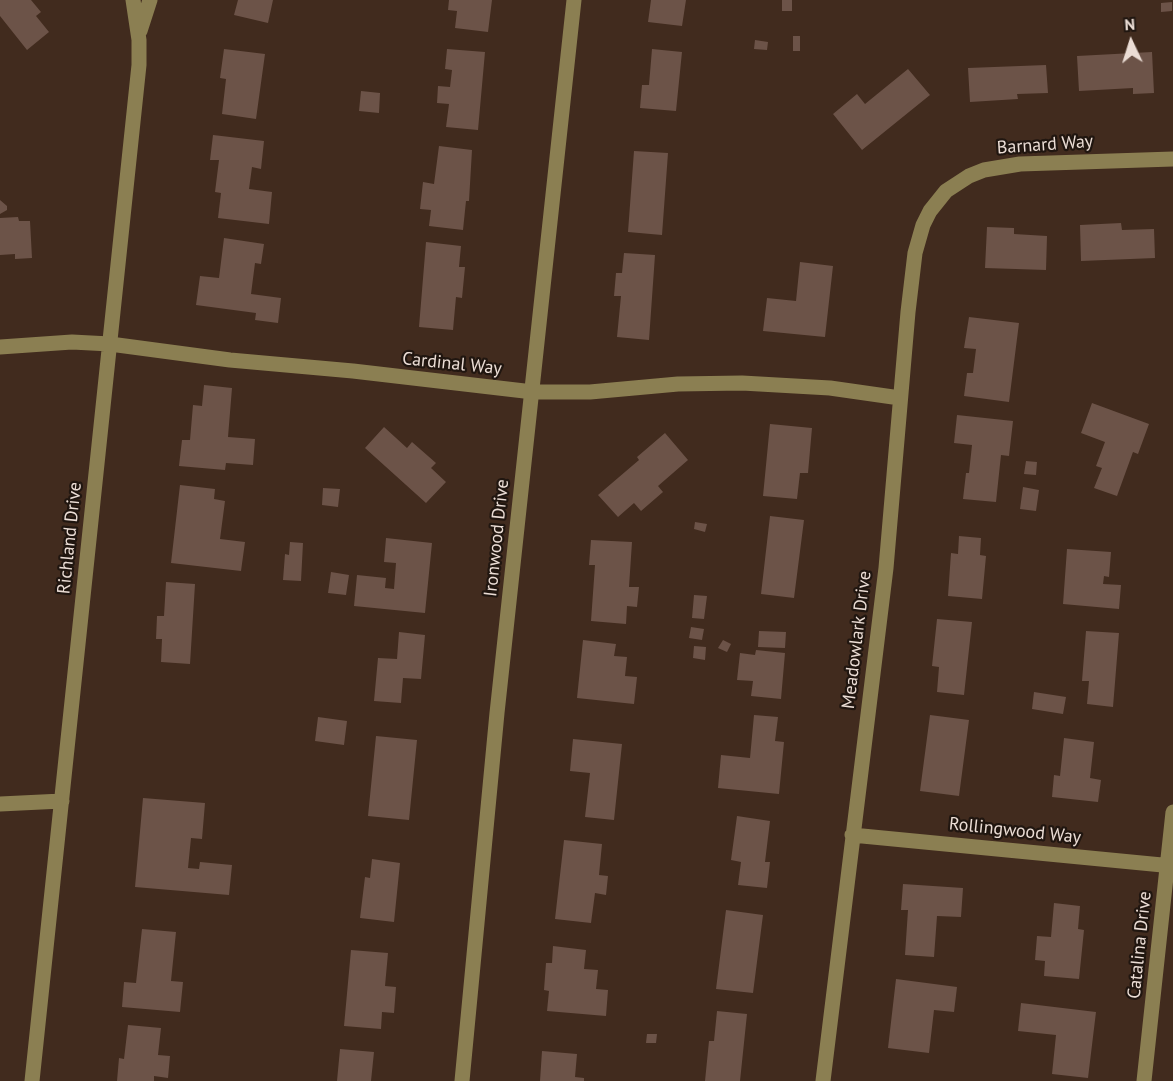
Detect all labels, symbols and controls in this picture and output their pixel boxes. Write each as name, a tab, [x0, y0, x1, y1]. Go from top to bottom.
north arrow	[1101, 12, 1161, 72]
text: N	[1124, 14, 1136, 34]
street label: Barnard Way	[996, 131, 1094, 159]
street label: Cardinal Way	[401, 348, 503, 380]
street label: Ironwood Drive	[480, 478, 514, 598]
street label: Richland Drive	[53, 481, 87, 595]
street label: Meadowlark Drive	[838, 570, 876, 710]
street label: Rollingwood Way	[948, 813, 1082, 849]
street label: Catalina Drive	[1124, 890, 1156, 1000]

